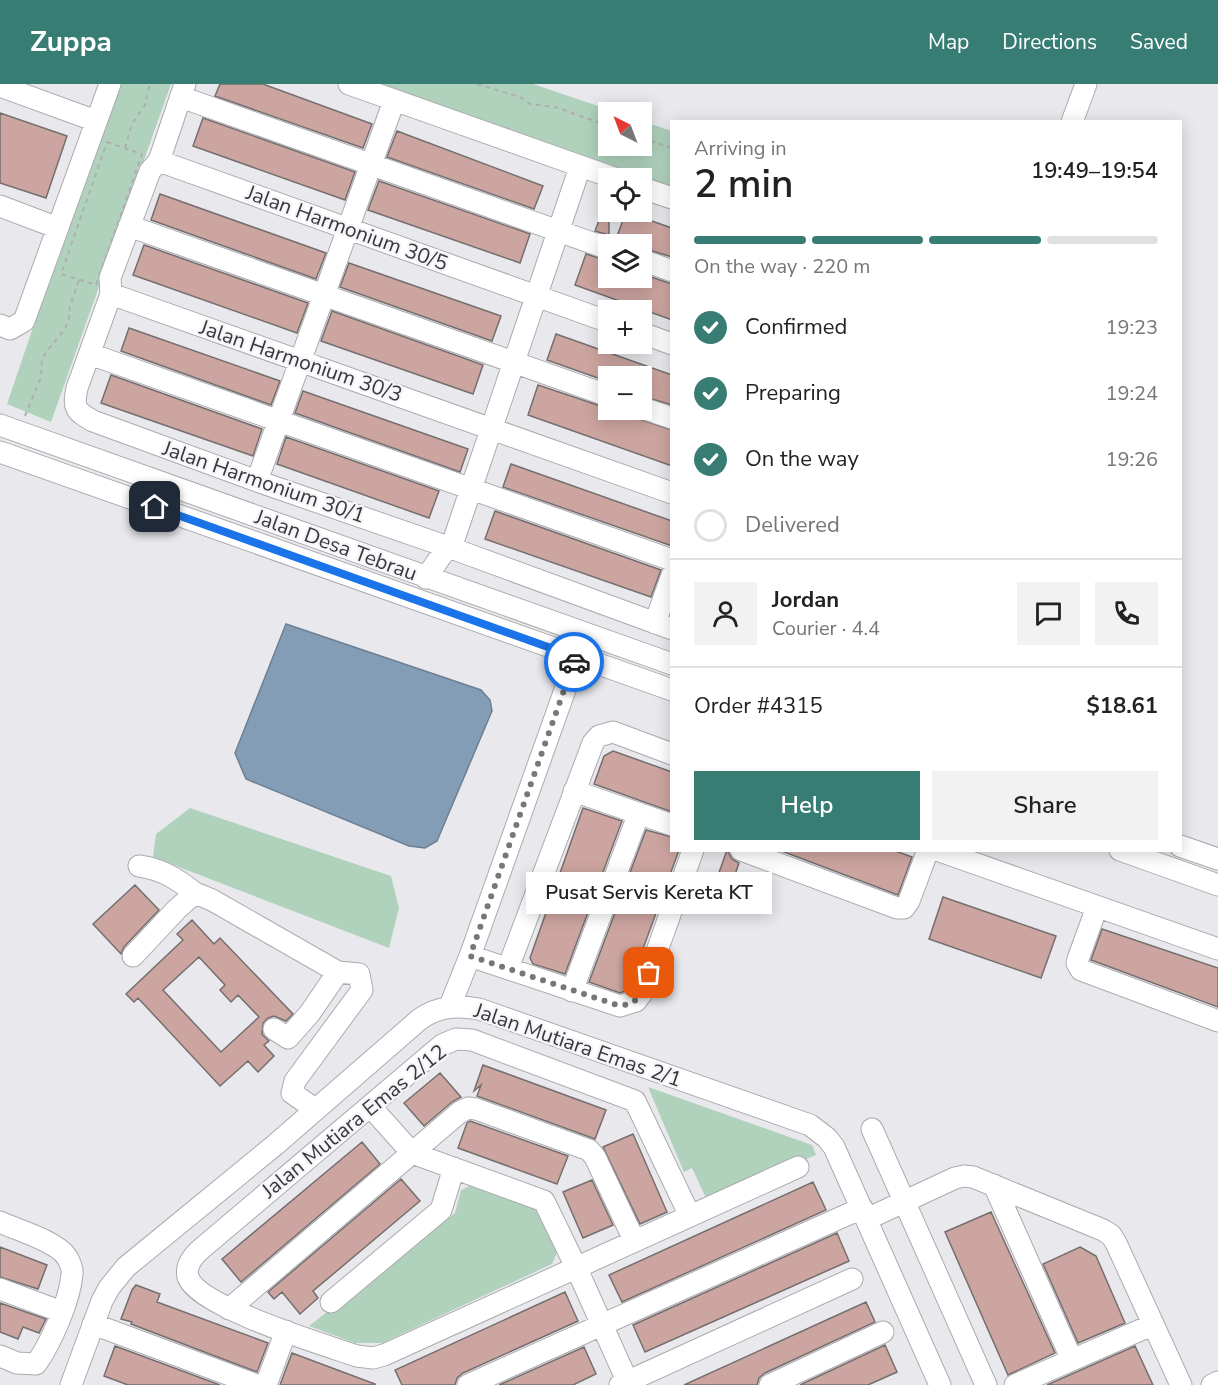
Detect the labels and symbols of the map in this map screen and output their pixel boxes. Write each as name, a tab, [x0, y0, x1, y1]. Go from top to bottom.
north arrow	[598, 102, 652, 156]
street label: Jalan Harmonium 30/5	[241, 178, 452, 278]
street label: Jalan Harmonium 30/3	[195, 313, 406, 409]
street label: Jalan Harmonium 30/1	[158, 434, 369, 530]
pin	[129, 481, 180, 532]
street label: Jalan Desa Tebrau	[250, 502, 421, 587]
courier	[544, 632, 604, 692]
callout: Pusat Servis Kereta KT	[526, 871, 772, 913]
pin	[623, 947, 674, 998]
street label: Jalan Mutiara Emas 2/1	[470, 996, 685, 1094]
street label: Jalan Mutiara Emas 2/12	[255, 1038, 452, 1205]

